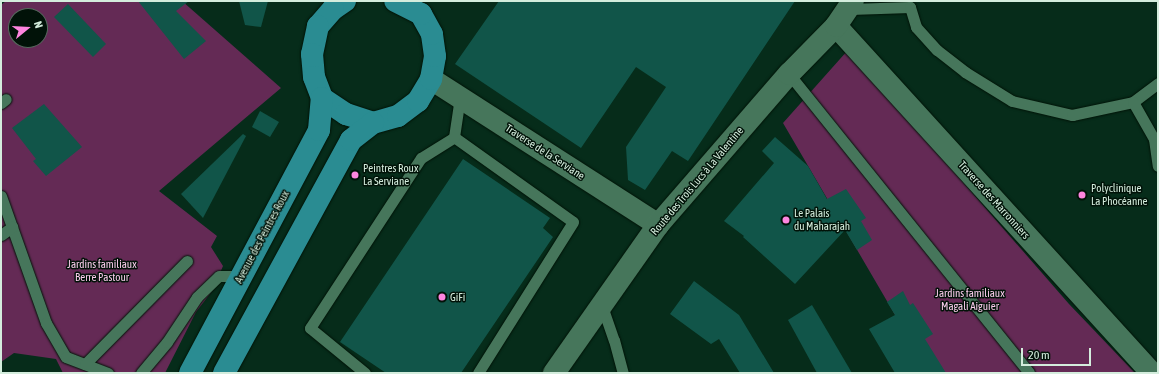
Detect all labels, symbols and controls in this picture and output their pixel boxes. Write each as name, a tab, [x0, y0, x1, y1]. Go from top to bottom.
north arrow	[8, 8, 48, 48]
text: N	[32, 20, 45, 30]
street label: Traverse de la Serviane	[503, 121, 587, 183]
street label: Route des Trois Lucs à La Valentine	[648, 124, 746, 238]
street label: Traverse des Marronniers	[955, 158, 1033, 242]
place label: Peintres Roux La Serviane	[363, 162, 418, 188]
marker: Peintres Roux La Serviane	[350, 170, 360, 180]
place label: Polyclinique La Phocéanne	[1091, 182, 1148, 208]
street label: Avenue des Peintres Roux	[232, 188, 292, 286]
marker: Polyclinique La Phocéanne	[1076, 189, 1088, 201]
place label: Le Palais du Maharajah	[794, 207, 850, 233]
marker: Le Palais du Maharajah	[781, 215, 791, 225]
park label: Jardins familiaux Berre Pastour	[67, 258, 137, 284]
park label: Jardins familiaux Magali Aiguier	[935, 287, 1005, 313]
place label: GiFi	[450, 290, 465, 304]
marker: GiFi	[437, 292, 447, 302]
scale bar	[1023, 340, 1093, 366]
text: 20 m	[1028, 348, 1050, 362]

